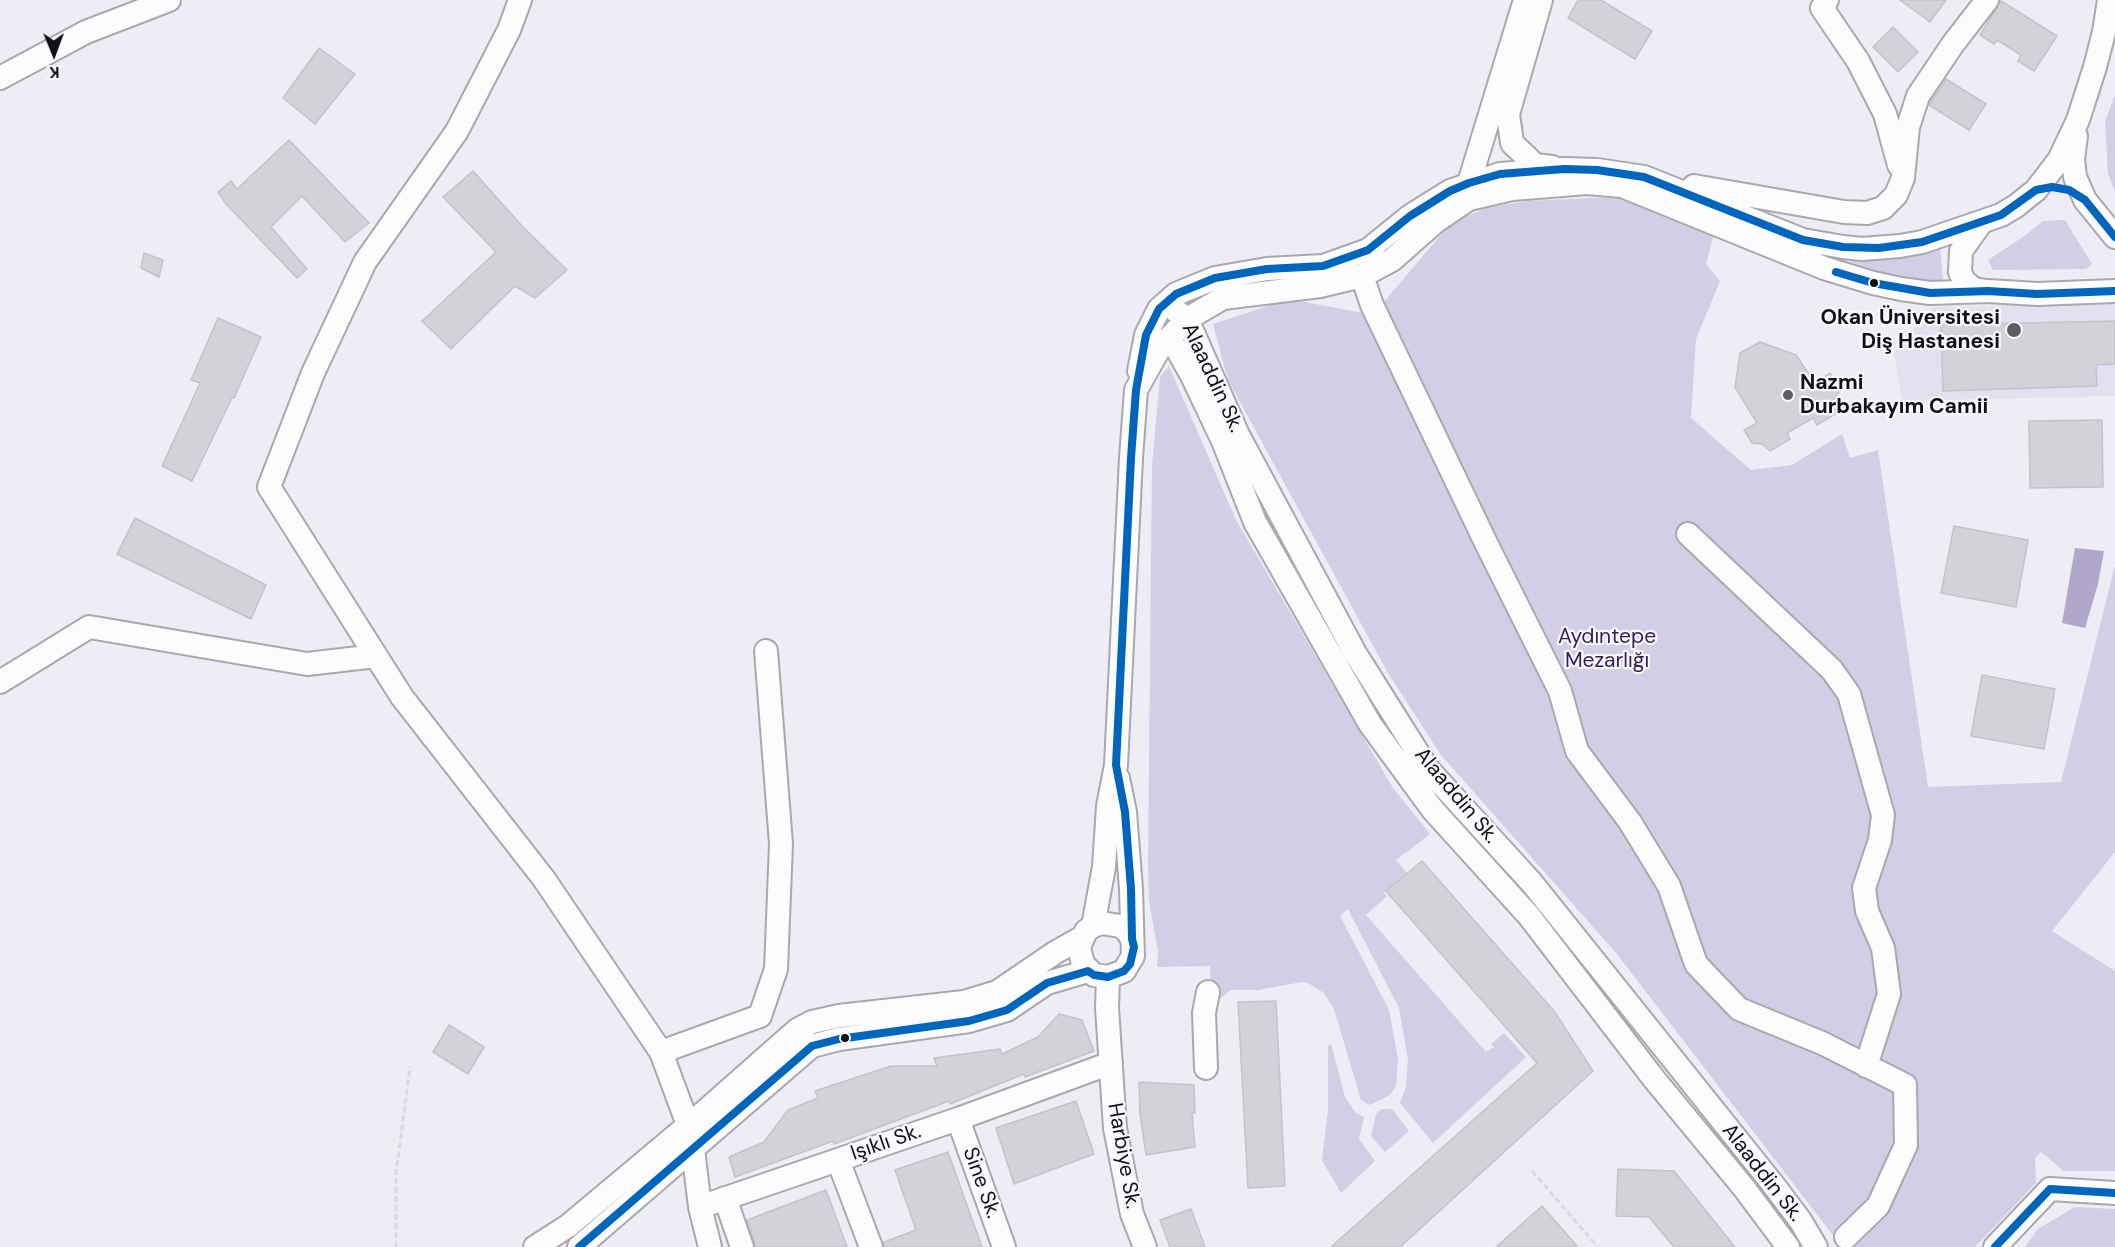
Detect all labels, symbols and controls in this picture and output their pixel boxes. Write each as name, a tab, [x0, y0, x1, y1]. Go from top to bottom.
north arrow	[24, 24, 84, 84]
text: K	[49, 62, 60, 83]
unlabelled marker	[1868, 277, 1880, 289]
place label: Okan Üniversitesi Diş Hastanesi	[1821, 305, 2000, 355]
street label: Alaaddin Sk.	[1176, 319, 1248, 437]
marker: Okan Üniversitesi Diş Hastanesi	[2005, 321, 2023, 339]
place label: Nazmi Durbakayım Camii	[1800, 370, 1988, 420]
marker: Nazmi Durbakayım Camii	[1781, 388, 1795, 402]
park label: Aydıntepe Mezarlığı	[1558, 624, 1656, 674]
street label: Alaaddin Sk.	[1409, 743, 1503, 849]
unlabelled marker	[839, 1032, 851, 1044]
street label: Harbiye Sk.	[1101, 1101, 1145, 1211]
street label: Işıklı Sk.	[848, 1119, 924, 1167]
street label: Alaaddin Sk.	[1716, 1119, 1808, 1227]
street label: Sine Sk.	[957, 1144, 1005, 1222]

